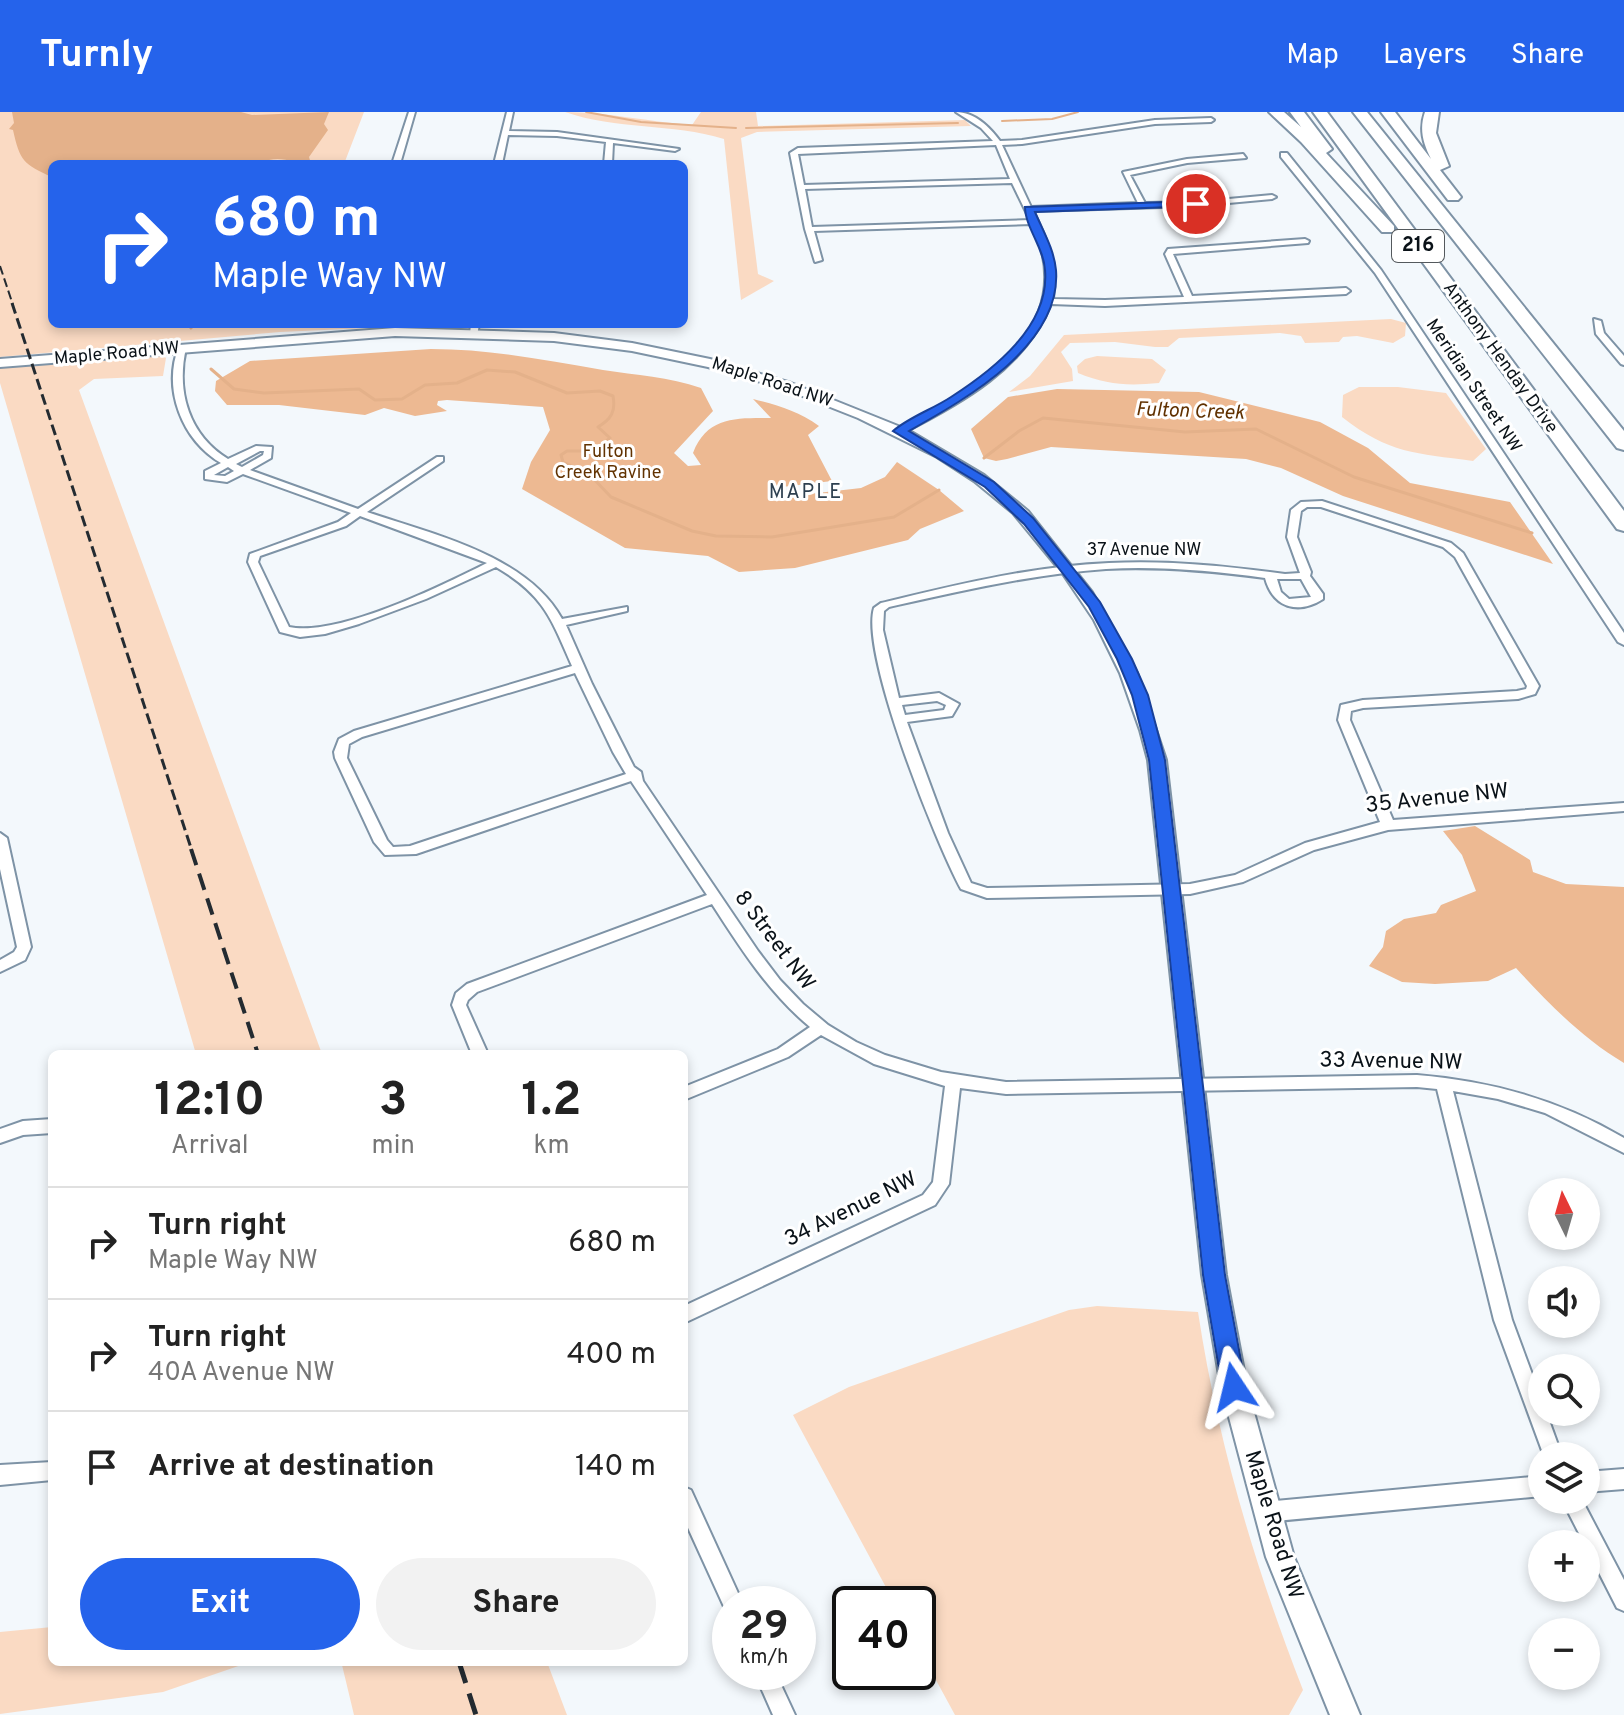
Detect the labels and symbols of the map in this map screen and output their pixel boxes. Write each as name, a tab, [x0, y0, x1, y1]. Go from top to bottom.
pin	[1162, 170, 1230, 238]
road number: 216	[1392, 230, 1444, 262]
street label: Anthony Henday Drive	[1437, 278, 1563, 438]
street label: Meridian Street NW	[1420, 315, 1526, 457]
street label: Maple Road NW	[53, 337, 181, 371]
street label: Maple Road NW	[709, 353, 835, 413]
water label: Fulton Creek	[1135, 397, 1246, 427]
park label: Fulton Creek Ravine	[555, 441, 661, 485]
district label: MAPLE	[769, 480, 843, 506]
street label: 37 Avenue NW	[1087, 539, 1201, 562]
street label: 35 Avenue NW	[1364, 778, 1510, 820]
street label: 8 Street NW	[728, 886, 820, 996]
street label: 33 Avenue NW	[1319, 1047, 1463, 1077]
street label: 34 Avenue NW	[780, 1166, 922, 1254]
north arrow	[1528, 1178, 1600, 1250]
position arrow	[1192, 1345, 1276, 1429]
street label: Maple Road NW	[1238, 1447, 1308, 1603]
speed limit sign: 40	[832, 1586, 936, 1690]

